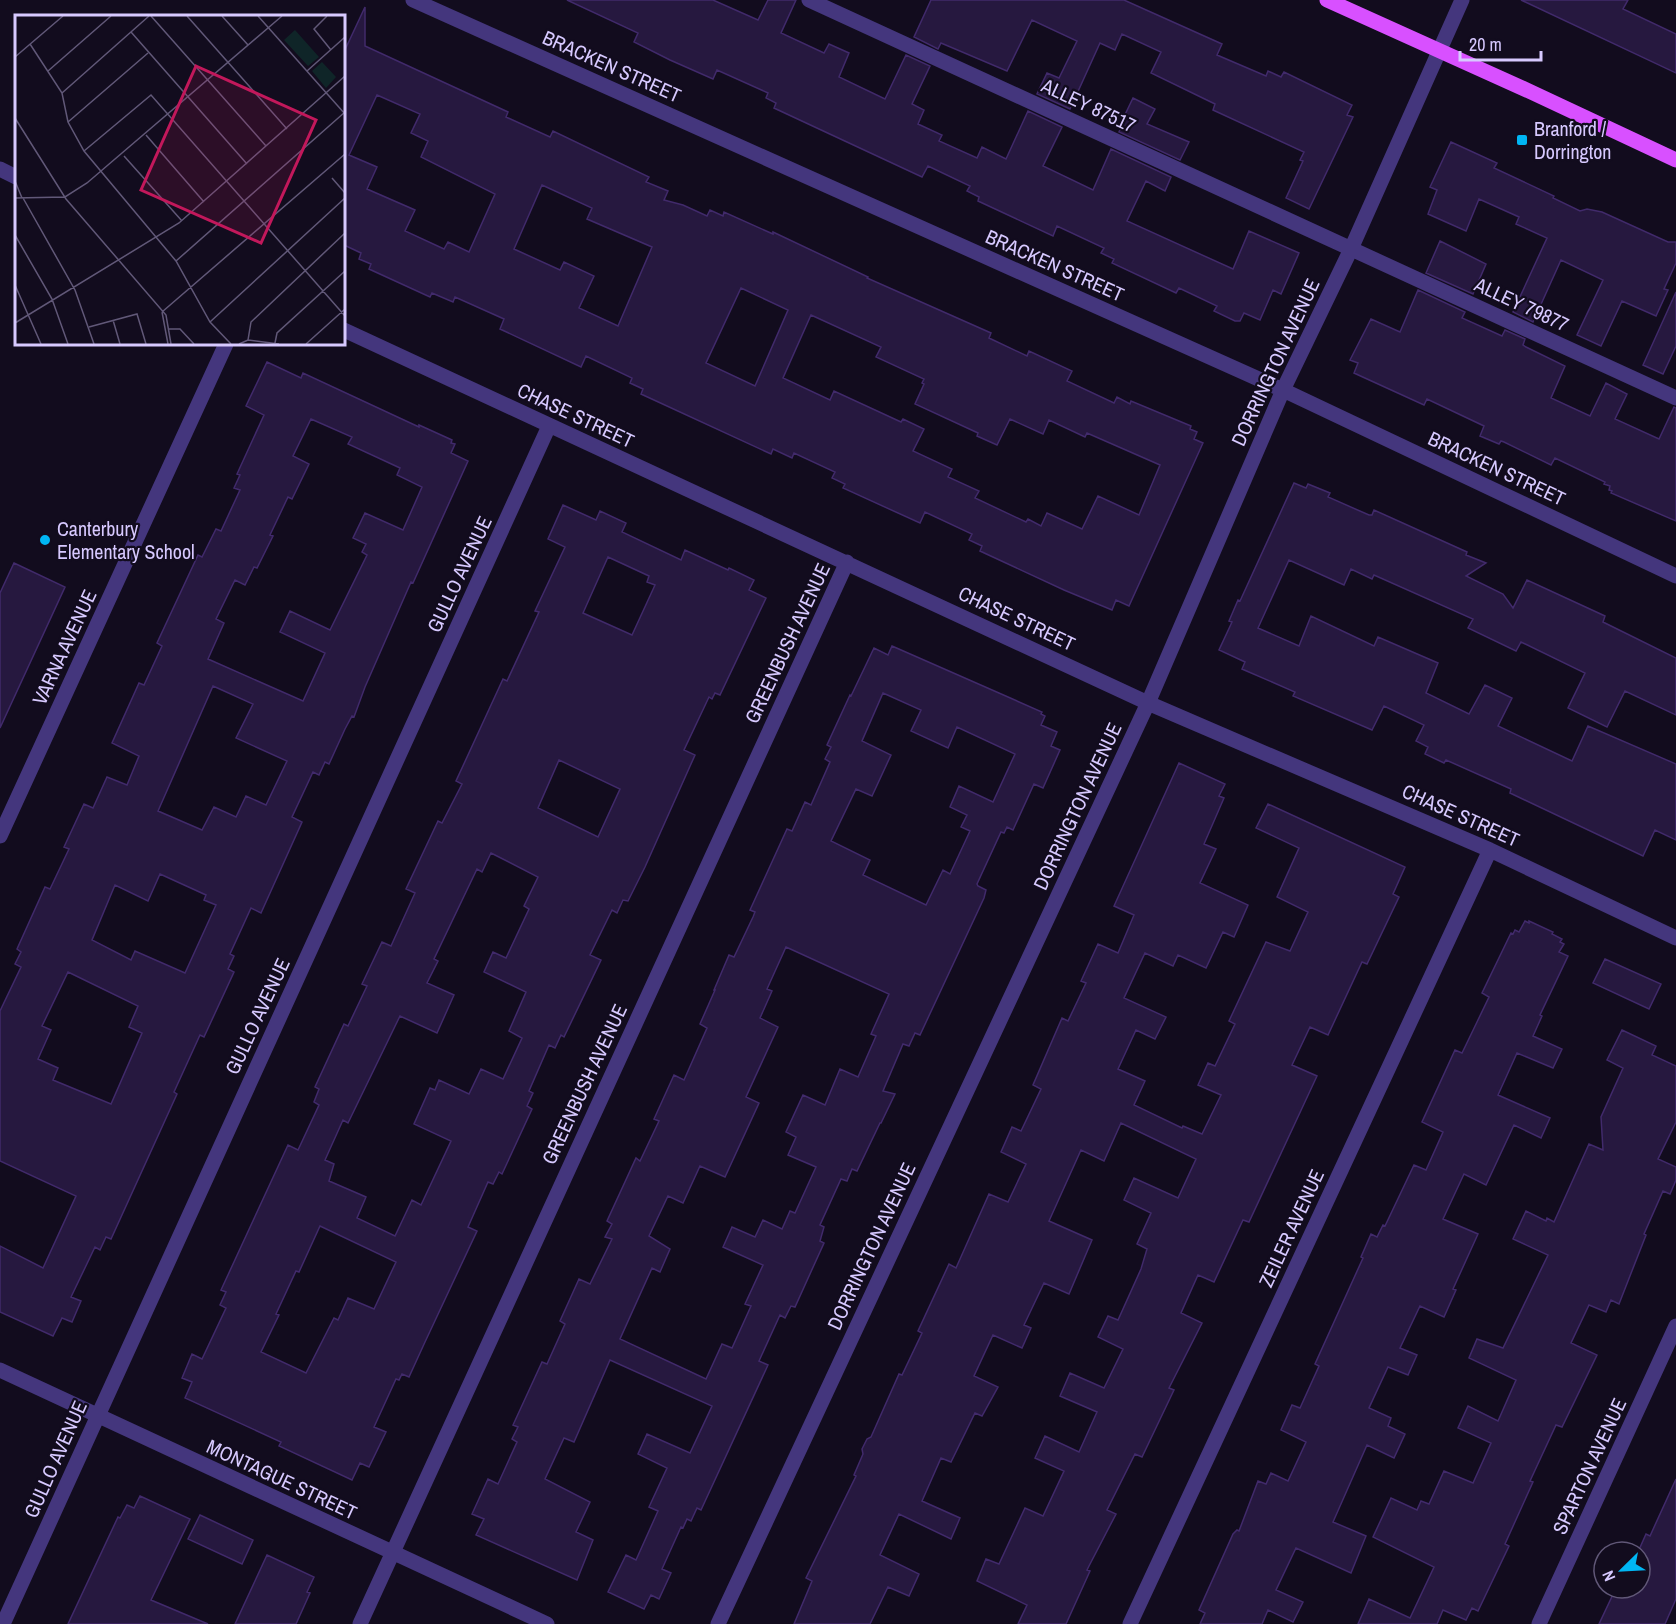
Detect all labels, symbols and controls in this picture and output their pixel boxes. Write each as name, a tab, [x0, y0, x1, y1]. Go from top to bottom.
inset map	[15, 15, 345, 345]
street label: BRACKEN STREET	[539, 23, 685, 109]
scale bar	[1460, 24, 1541, 62]
text: 20 m	[1469, 32, 1502, 57]
street label: ALLEY 87517	[1037, 71, 1140, 139]
place label: Branford / Dorrington	[1534, 115, 1611, 165]
marker: Branford / Dorrington	[1515, 133, 1529, 147]
street label: BRACKEN STREET	[982, 222, 1128, 308]
street label: ALLEY 79877	[1470, 270, 1573, 338]
street label: DORRINGTON AVENUE	[1224, 274, 1326, 450]
street label: CHASE STREET	[513, 376, 639, 454]
street label: BRACKEN STREET	[1424, 424, 1570, 512]
street label: GULLO AVENUE	[420, 511, 498, 637]
place label: Canterbury Elementary School	[57, 515, 195, 565]
marker: Canterbury Elementary School	[38, 533, 52, 547]
street label: GREENBUSH AVENUE	[738, 559, 836, 727]
street label: CHASE STREET	[954, 579, 1080, 657]
street label: VARNA AVENUE	[25, 585, 103, 709]
street label: DORRINGTON AVENUE	[1026, 718, 1128, 894]
street label: CHASE STREET	[1398, 777, 1524, 853]
street label: GULLO AVENUE	[218, 953, 296, 1079]
street label: GREENBUSH AVENUE	[535, 1000, 633, 1168]
street label: DORRINGTON AVENUE	[820, 1158, 922, 1334]
street label: ZEILER AVENUE	[1252, 1165, 1330, 1291]
street label: SPARTON AVENUE	[1546, 1393, 1632, 1539]
street label: GULLO AVENUE	[17, 1396, 93, 1522]
street label: MONTAGUE STREET	[203, 1432, 361, 1526]
north arrow	[1592, 1540, 1652, 1600]
text: N	[1596, 1567, 1620, 1585]

